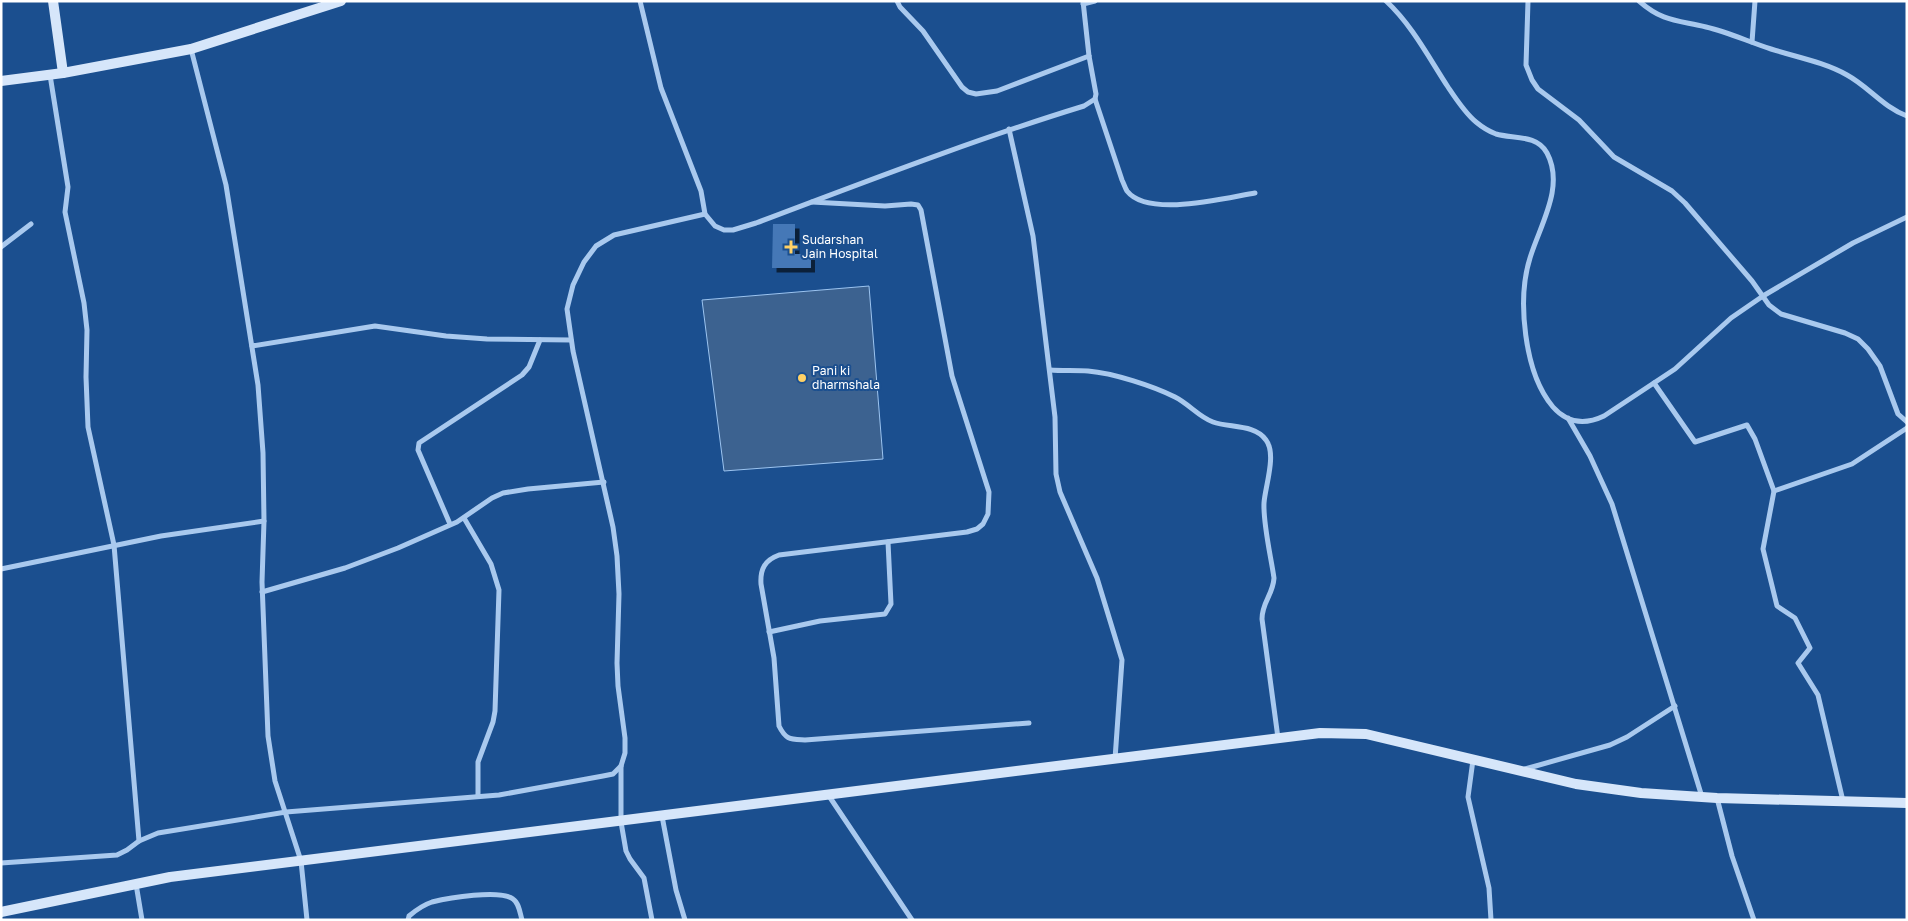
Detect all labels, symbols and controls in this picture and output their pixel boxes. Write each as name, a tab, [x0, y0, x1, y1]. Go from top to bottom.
place label: Sudarshan Jain Hospital	[802, 232, 878, 261]
marker: Sudarshan Jain Hospital	[784, 240, 798, 254]
place label: Pani ki dharmshala	[812, 363, 880, 392]
marker: Pani ki dharmshala	[796, 372, 808, 384]

